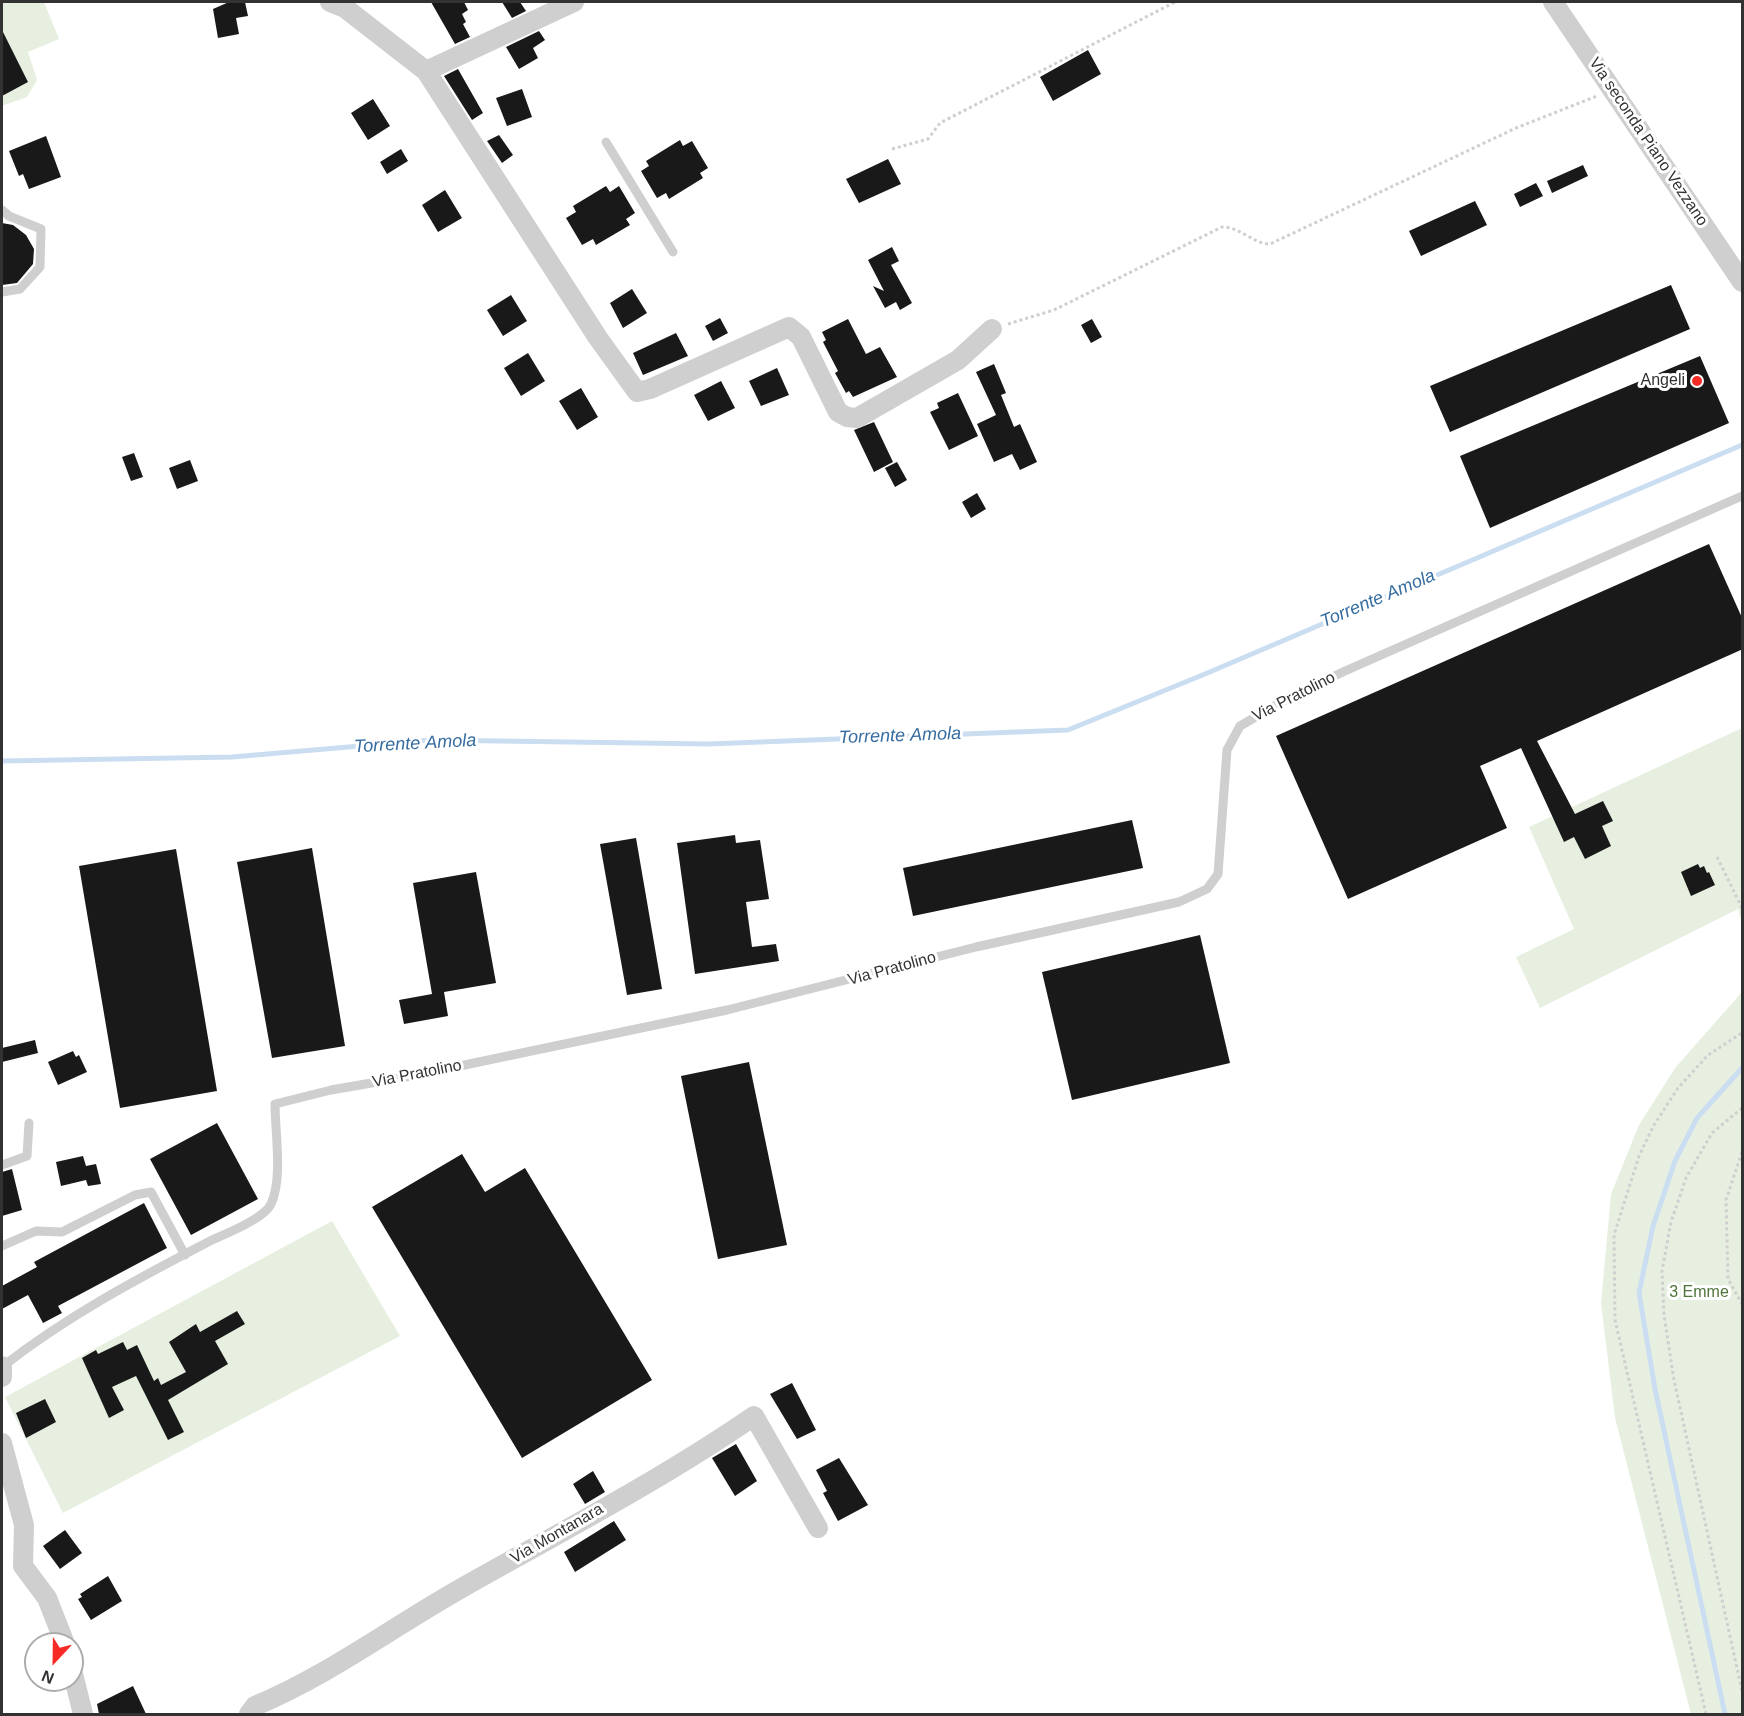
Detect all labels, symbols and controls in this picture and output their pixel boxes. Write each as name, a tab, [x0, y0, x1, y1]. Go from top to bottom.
street label: Via seconda Piano Vezzano	[1584, 54, 1712, 230]
place label: Angeli	[1641, 371, 1685, 391]
marker: Angeli	[1690, 374, 1704, 388]
water label: Torrente Amola	[1317, 565, 1439, 633]
street label: Via Pratolino	[1249, 668, 1339, 726]
water label: Torrente Amola	[838, 723, 962, 749]
water label: Torrente Amola	[353, 730, 477, 758]
street label: Via Pratolino	[846, 948, 938, 990]
street label: Via Pratolino	[371, 1056, 463, 1092]
park label: 3 Emme	[1669, 1283, 1729, 1303]
street label: Via Montanara	[507, 1500, 607, 1568]
north arrow	[24, 1632, 84, 1692]
text: N	[39, 1667, 56, 1687]

